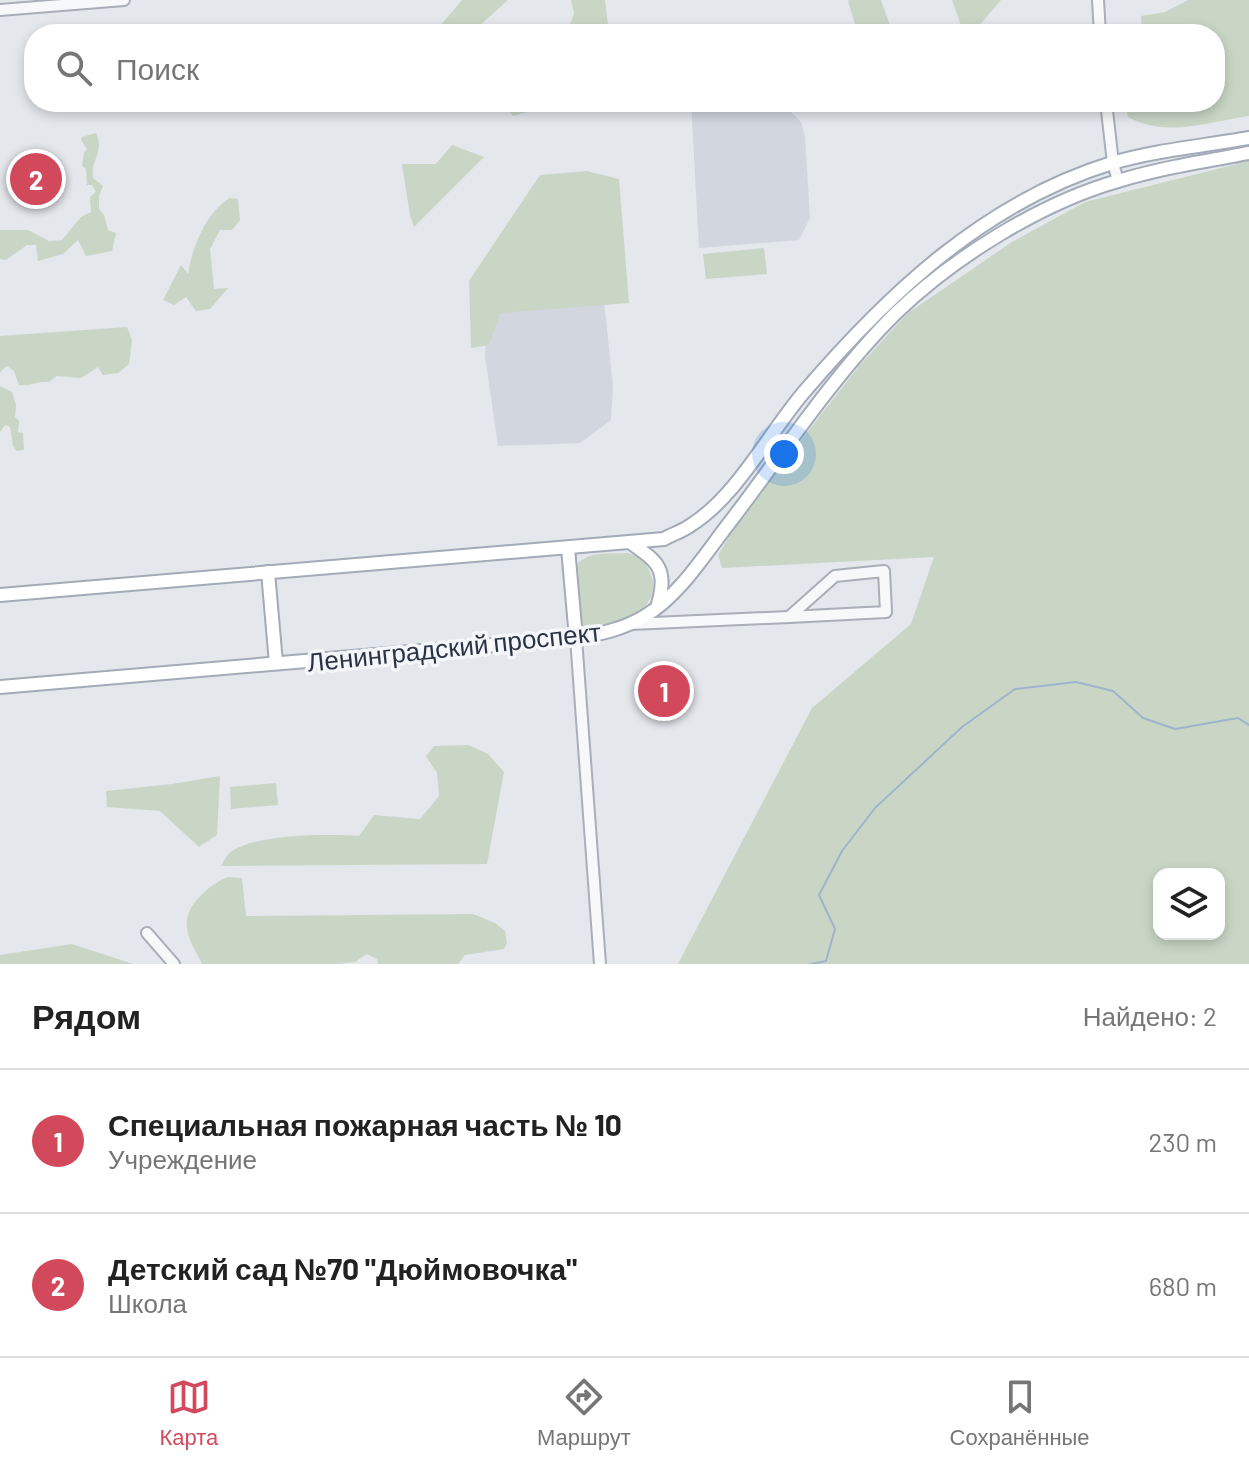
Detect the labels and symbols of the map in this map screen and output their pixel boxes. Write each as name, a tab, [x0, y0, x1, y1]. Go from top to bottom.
pin: 2	[10, 149, 62, 209]
your location	[764, 434, 804, 474]
street label: Ленинградский проспект	[306, 615, 602, 677]
pin: 1	[638, 661, 690, 721]

